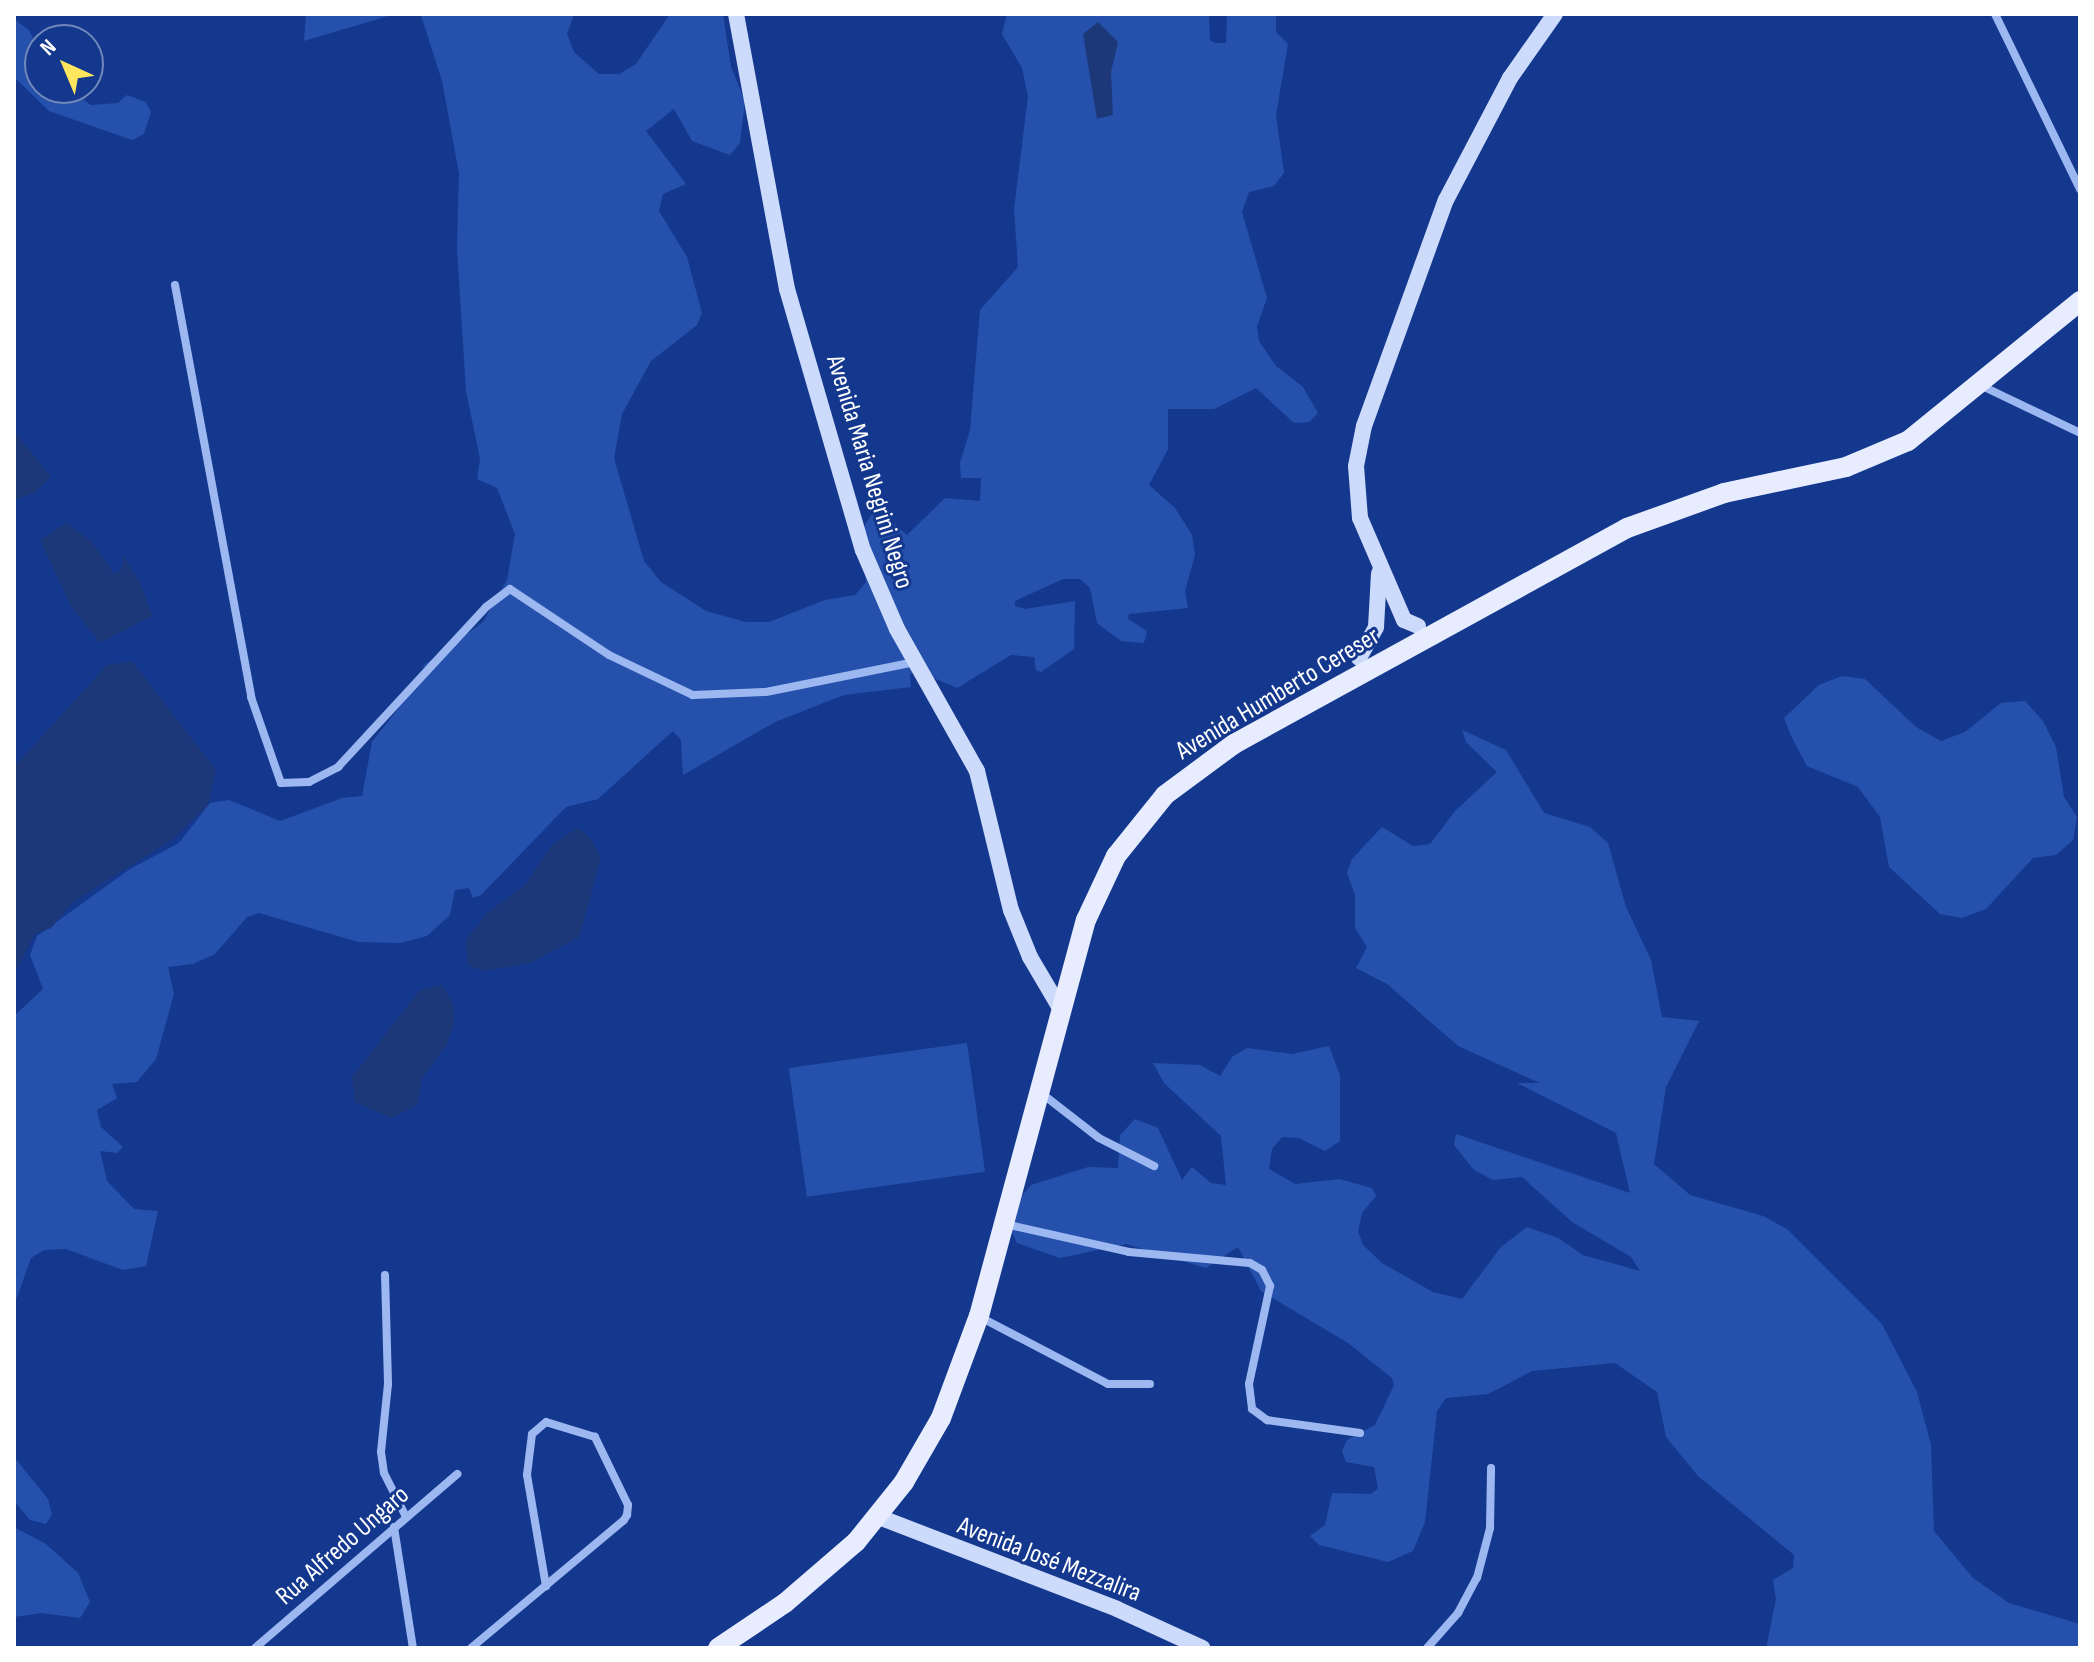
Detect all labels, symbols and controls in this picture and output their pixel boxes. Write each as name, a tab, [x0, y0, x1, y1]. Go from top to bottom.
north arrow	[24, 24, 104, 104]
text: N	[35, 34, 62, 62]
street label: Avenida Maria Negrini Negro	[819, 352, 919, 592]
street label: Avenida Humberto Cereser	[1171, 621, 1385, 767]
street label: Rua Alfredo Ungaro	[270, 1480, 416, 1612]
street label: Avenida José Mezzalira	[953, 1511, 1145, 1609]

